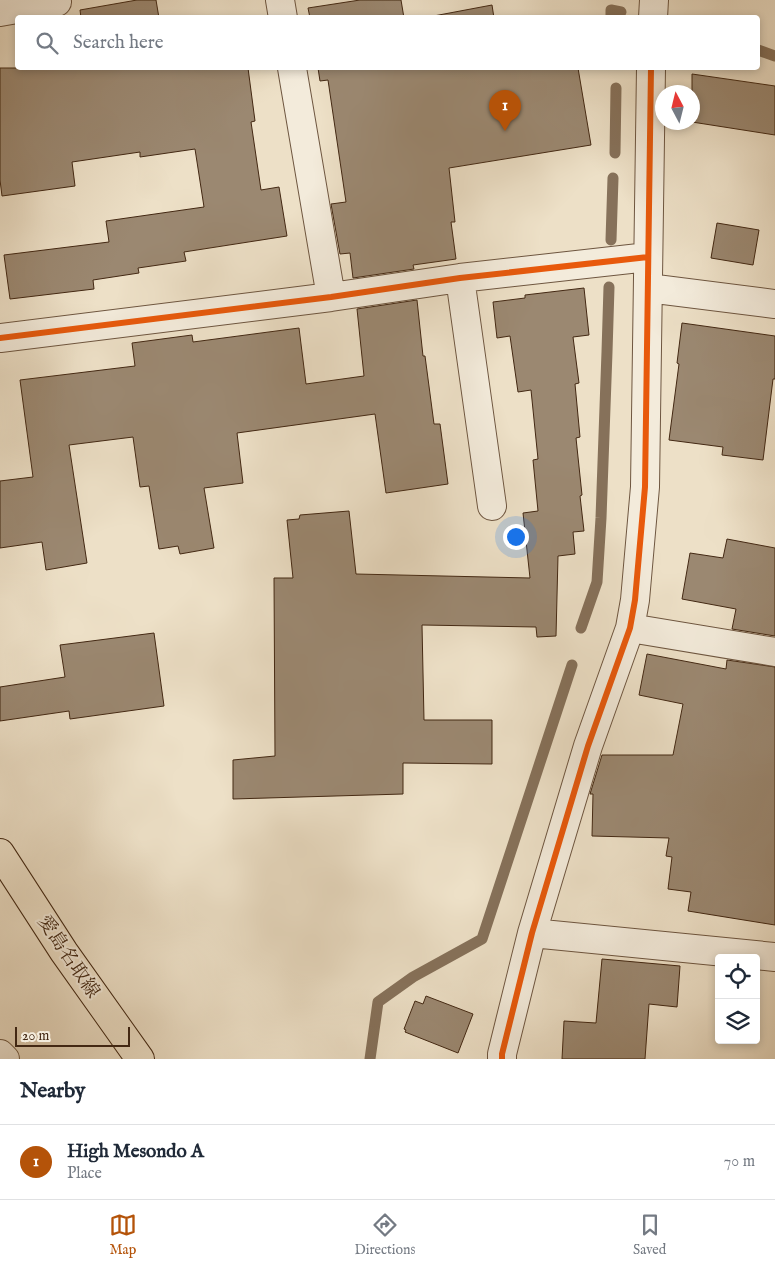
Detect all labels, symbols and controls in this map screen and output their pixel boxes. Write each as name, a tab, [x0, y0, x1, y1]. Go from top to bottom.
search box	[15, 15, 760, 70]
icon: search	[33, 29, 61, 57]
text: Search here	[73, 31, 164, 55]
north arrow	[655, 85, 700, 130]
pin: 1	[489, 90, 521, 131]
your location	[503, 524, 529, 550]
street label: 愛島名取線	[31, 911, 105, 1003]
map controls	[715, 954, 760, 1044]
button: locate	[715, 954, 760, 999]
button: layers	[715, 999, 760, 1044]
scale bar	[15, 1024, 130, 1047]
text: 20 m	[22, 1027, 49, 1045]
text: Nearby	[20, 1078, 85, 1105]
text: High Mesondo A	[67, 1140, 204, 1164]
text: 1	[33, 1152, 39, 1172]
text: 70 m	[724, 1152, 755, 1172]
text: Place	[67, 1164, 102, 1184]
tab: Map	[109, 1211, 137, 1259]
tab: Directions	[354, 1211, 415, 1259]
tab: Saved	[633, 1211, 666, 1259]

